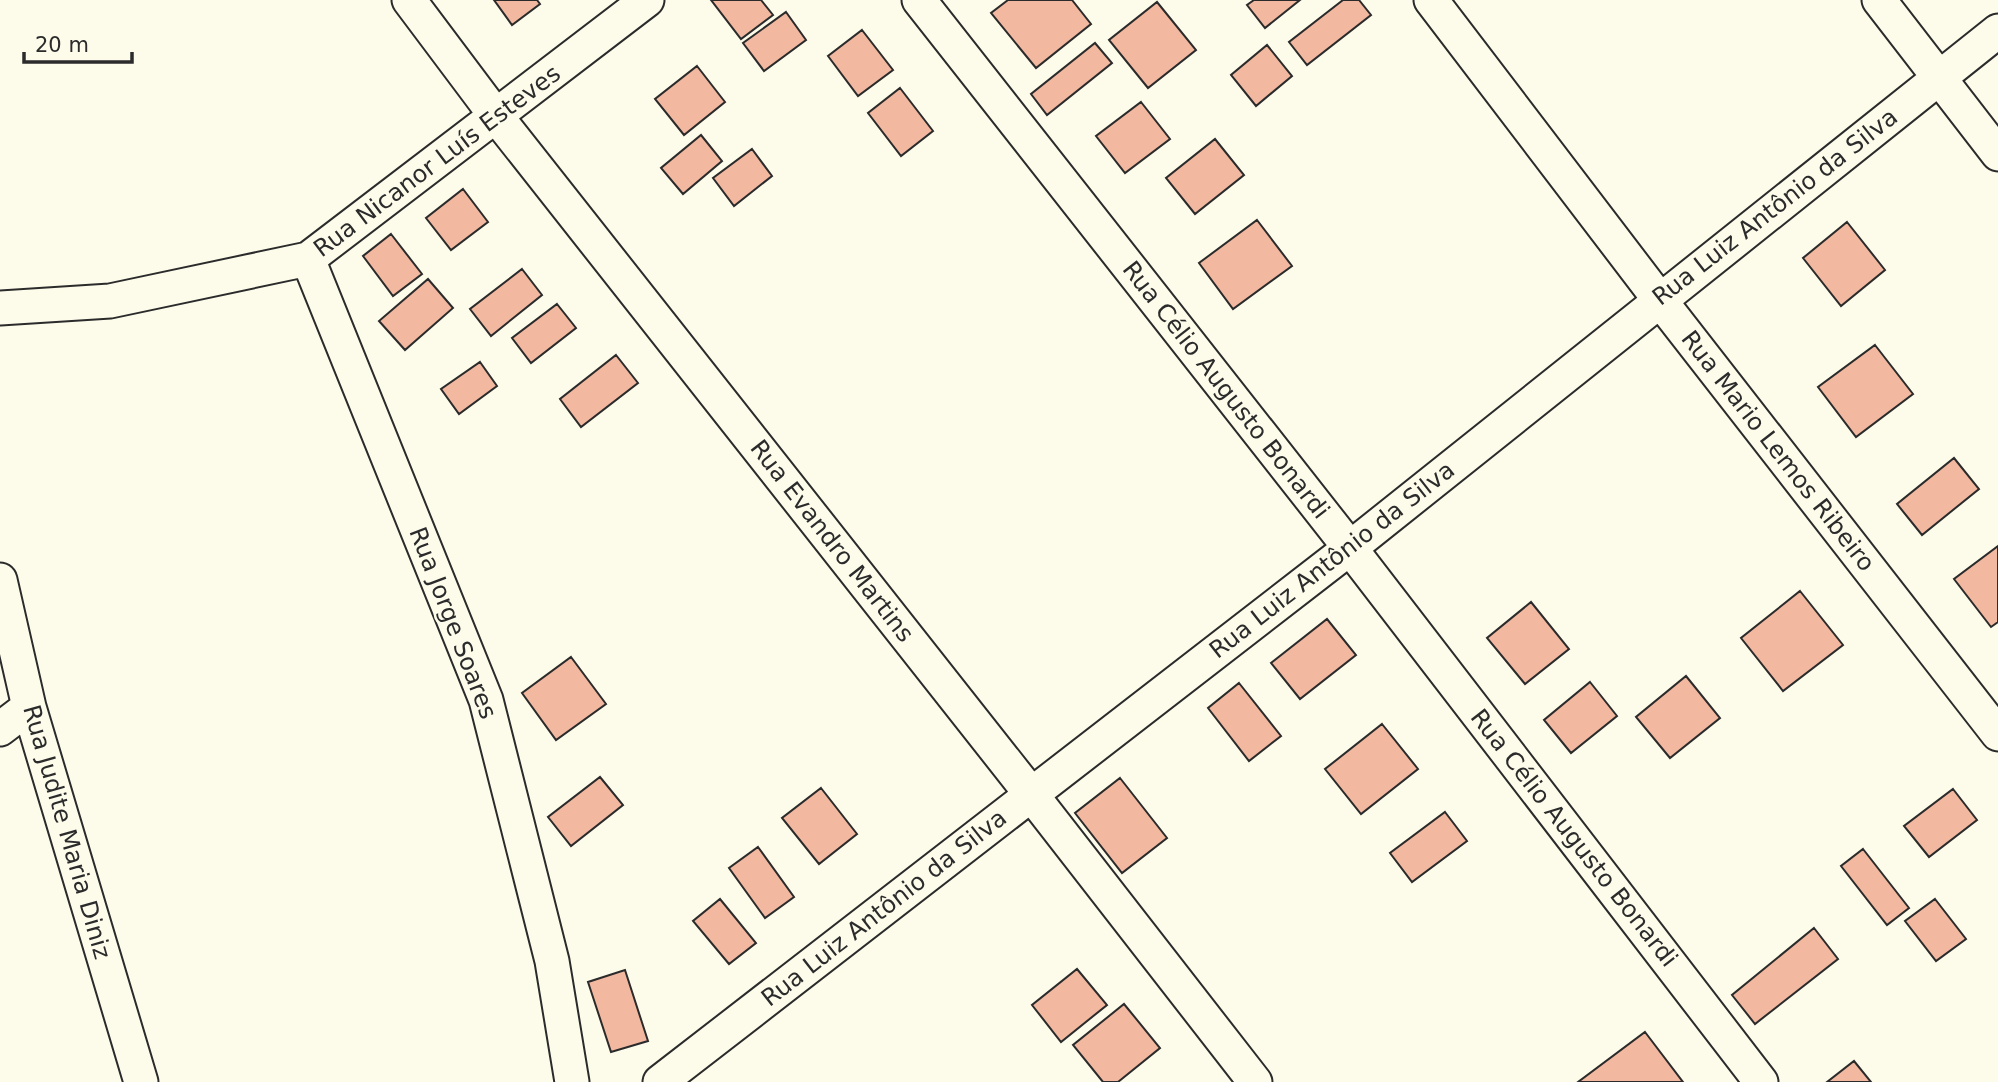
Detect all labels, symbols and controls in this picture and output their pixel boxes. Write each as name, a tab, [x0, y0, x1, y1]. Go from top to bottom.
scale bar	[24, 21, 133, 65]
text: 20 m	[35, 33, 89, 57]
street label: Rua Nicanor Luís Esteves	[308, 59, 566, 263]
street label: Rua Luiz Antônio da Silva	[1647, 103, 1903, 311]
street label: Rua Célio Augusto Bonardi	[1117, 256, 1335, 524]
street label: Rua Mario Lemos Ribeiro	[1675, 325, 1881, 577]
street label: Rua Evandro Martins	[745, 435, 919, 647]
street label: Rua Luiz Antônio da Silva	[1204, 456, 1460, 664]
street label: Rua Jorge Soares	[404, 523, 502, 723]
street label: Rua Judite Maria Diniz	[17, 702, 117, 962]
street label: Rua Célio Augusto Bonardi	[1465, 704, 1683, 972]
street label: Rua Luiz Antônio da Silva	[756, 804, 1012, 1012]

